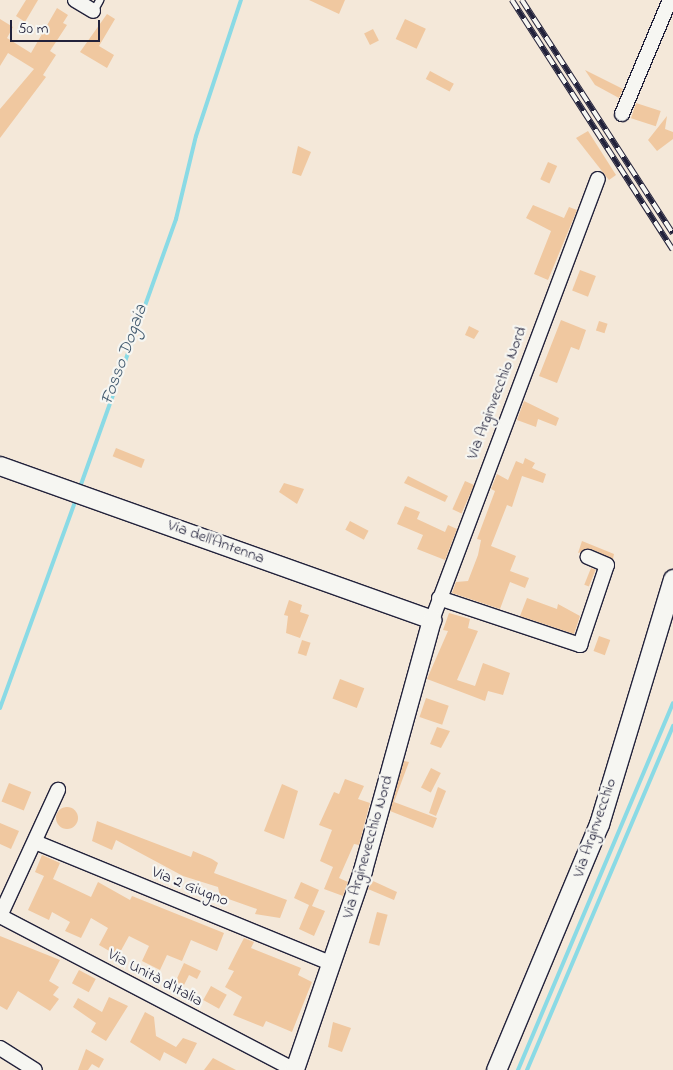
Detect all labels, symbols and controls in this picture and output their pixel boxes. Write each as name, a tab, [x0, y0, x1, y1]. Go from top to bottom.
scale bar	[12, 10, 102, 42]
text: 50 m	[18, 18, 48, 40]
water label: Fosso Dogaia	[97, 302, 153, 408]
street label: Via Arginvecchio Nord	[463, 324, 531, 462]
street label: Via dell'Antenna	[165, 516, 267, 568]
street label: Via Arginevecchio Nord	[338, 773, 398, 921]
street label: Via Arginvecchio	[569, 776, 621, 880]
street label: Via 2 Giugno	[149, 863, 231, 911]
street label: Via Unità d'Italia	[104, 945, 206, 1011]

